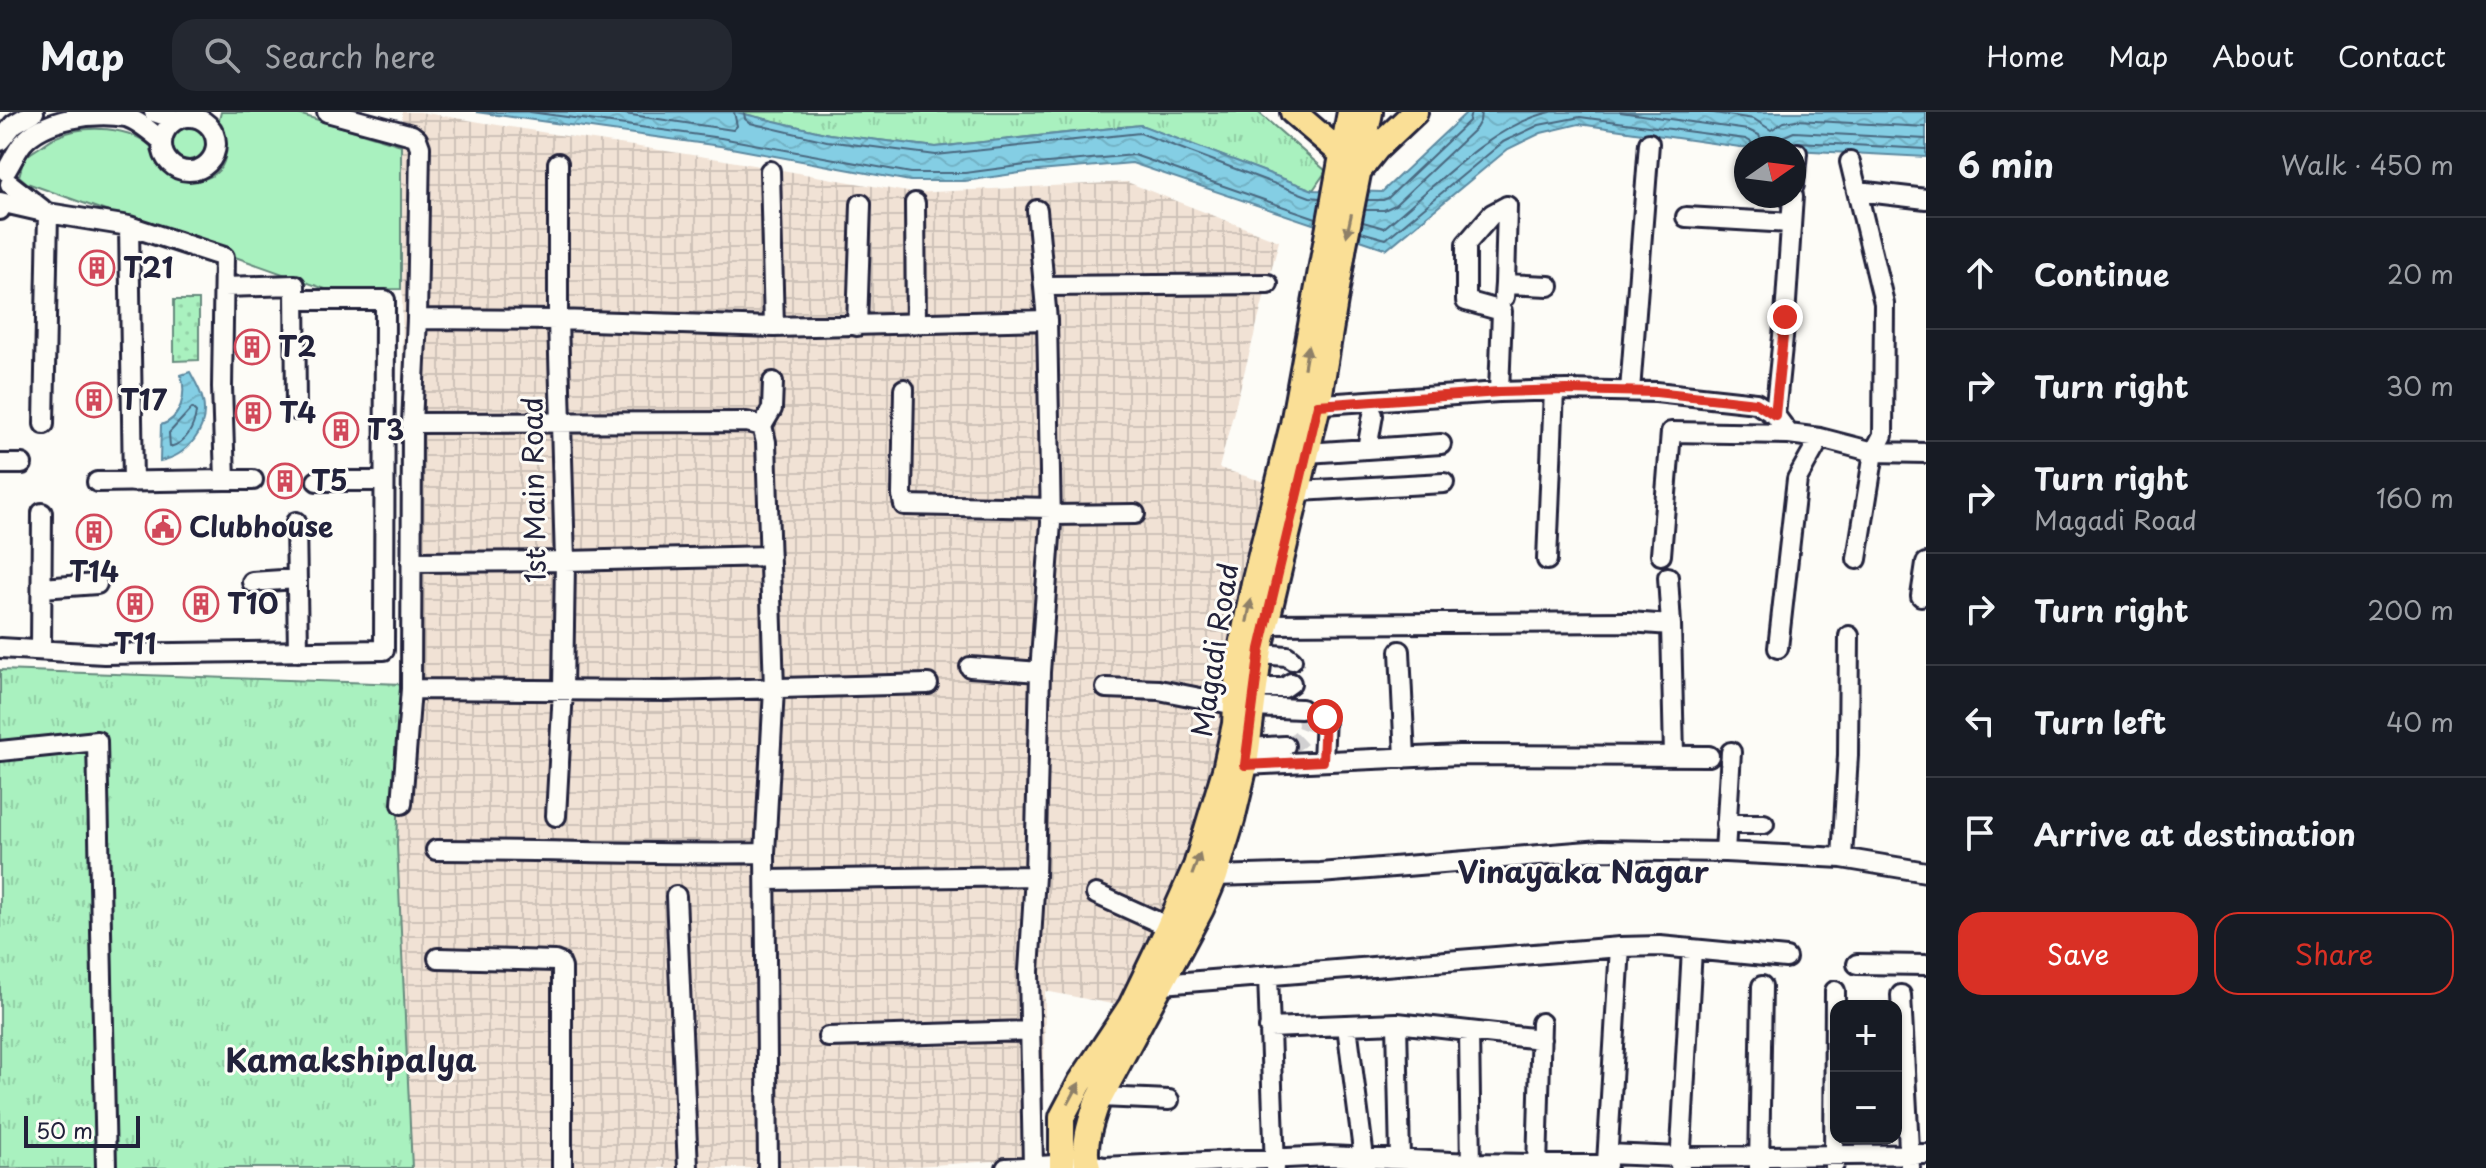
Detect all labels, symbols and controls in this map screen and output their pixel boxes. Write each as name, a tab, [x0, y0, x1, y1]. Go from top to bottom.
search box	[172, 19, 732, 91]
text: Map	[40, 27, 124, 84]
icon: search	[200, 33, 244, 77]
text: Search here	[264, 33, 436, 78]
text: Home	[1986, 34, 2064, 77]
text: Map	[2108, 34, 2168, 77]
text: About	[2212, 34, 2294, 77]
text: Contact	[2338, 34, 2446, 77]
north arrow	[1734, 136, 1806, 208]
text: 6 min	[1958, 138, 2054, 190]
text: Walk · 450 m	[2281, 145, 2454, 184]
one-way arrow	[1342, 212, 1355, 237]
place label: T21	[123, 245, 173, 288]
building icon: T21	[78, 249, 116, 287]
icon: ahead	[1958, 251, 2002, 295]
text: Continue	[2034, 251, 2169, 296]
text: 20 m	[2387, 254, 2454, 293]
route end	[1767, 299, 1803, 335]
place label: T2	[278, 324, 316, 367]
building icon: T2	[233, 328, 271, 366]
one-way arrow	[1301, 345, 1313, 370]
icon: right	[1958, 363, 2002, 407]
text: Turn right	[2034, 363, 2189, 408]
text: 30 m	[2386, 366, 2454, 405]
place label: T17	[120, 377, 167, 420]
building icon: T17	[75, 381, 113, 419]
place label: T4	[279, 390, 316, 433]
building icon: T4	[234, 394, 272, 432]
street label: 1st Main Road	[509, 396, 556, 584]
place label: T3	[367, 407, 404, 450]
building icon: T3	[322, 411, 360, 449]
text: Turn right	[2034, 455, 2189, 500]
place label: T5	[311, 458, 348, 501]
building icon: T5	[266, 462, 304, 500]
icon: right	[1958, 475, 2002, 519]
text: 160 m	[2376, 478, 2454, 517]
text: Magadi Road	[2034, 500, 2197, 539]
place label: Clubhouse	[189, 504, 333, 547]
public building icon: Clubhouse	[144, 508, 182, 546]
building icon: T14	[75, 513, 113, 551]
place label: T14	[69, 549, 119, 592]
street label: Magadi Road	[1179, 560, 1248, 740]
place label: T10	[227, 581, 279, 624]
building icon: T11	[116, 585, 154, 623]
building icon: T10	[182, 585, 220, 623]
icon: right	[1958, 587, 2002, 631]
text: Turn right	[2034, 587, 2189, 632]
text: 200 m	[2367, 590, 2454, 629]
one-way arrow	[1243, 598, 1256, 623]
place label: T11	[114, 621, 156, 664]
route start	[1307, 699, 1343, 735]
icon: left	[1958, 699, 2002, 743]
text: Turn left	[2034, 699, 2166, 744]
text: 40 m	[2386, 702, 2454, 741]
icon: arrive	[1958, 811, 2002, 855]
text: Arrive at destination	[2034, 811, 2356, 856]
district label: Vinayaka Nagar	[1457, 848, 1709, 893]
one-way arrow	[1190, 852, 1203, 876]
button: Save	[1958, 912, 2198, 995]
button: Share	[2214, 912, 2454, 995]
map controls	[1830, 1000, 1902, 1144]
button: +	[1830, 1000, 1902, 1072]
district label: Kamakshipalya	[225, 1035, 477, 1083]
button: −	[1830, 1072, 1902, 1144]
one-way arrow	[1068, 1082, 1081, 1105]
scale bar	[24, 1112, 140, 1148]
text: 50 m	[36, 1113, 93, 1146]

